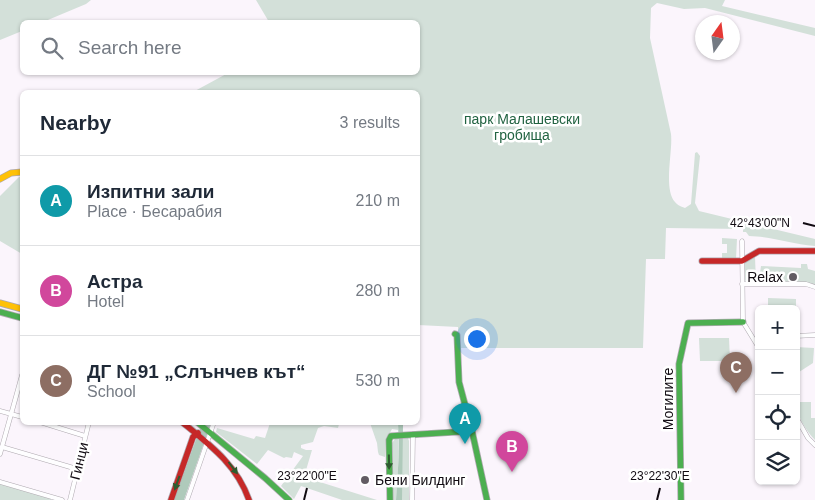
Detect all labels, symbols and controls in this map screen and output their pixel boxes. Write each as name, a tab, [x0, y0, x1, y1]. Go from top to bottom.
north arrow	[695, 15, 740, 60]
search box	[20, 20, 420, 75]
icon: search	[38, 34, 66, 62]
text: Search here	[78, 37, 182, 58]
text: Nearby	[40, 111, 111, 134]
park label: парк Малашевски гробища	[464, 111, 580, 143]
text: 3 results	[340, 114, 400, 131]
text: Изпитни зали	[87, 181, 215, 202]
text: A	[50, 192, 62, 209]
text: 210 m	[356, 192, 400, 209]
text: Place · Бесарабия	[87, 203, 222, 220]
text: 42°43'00"N	[730, 216, 790, 230]
place label: Relax	[747, 269, 783, 285]
text: Астра	[87, 271, 143, 292]
marker: Relax	[787, 271, 799, 283]
text: B	[50, 282, 62, 299]
text: 280 m	[356, 282, 400, 299]
text: Hotel	[87, 293, 124, 310]
map controls	[755, 305, 800, 485]
button: +	[755, 305, 800, 350]
your location	[464, 326, 490, 352]
button: −	[755, 350, 800, 395]
pin: C	[720, 352, 752, 393]
text: ДГ №91 „Слънчев кът“	[87, 361, 306, 382]
street label: Могилите	[660, 368, 676, 430]
text: C	[50, 372, 62, 389]
text: 530 m	[356, 372, 400, 389]
text: School	[87, 383, 136, 400]
button: locate	[755, 395, 800, 440]
pin: A	[449, 403, 481, 444]
pin: B	[496, 431, 528, 472]
button: layers	[755, 440, 800, 485]
street label: Гинци	[67, 441, 91, 481]
one-way arrow	[385, 454, 393, 470]
one-way arrow	[228, 461, 239, 474]
text: 23°22'00"E	[277, 469, 337, 483]
text: 23°22'30"E	[630, 469, 690, 483]
place label: Бени Билдинг	[375, 472, 465, 488]
marker: Бени Билдинг	[359, 474, 371, 486]
one-way arrow	[173, 476, 181, 491]

